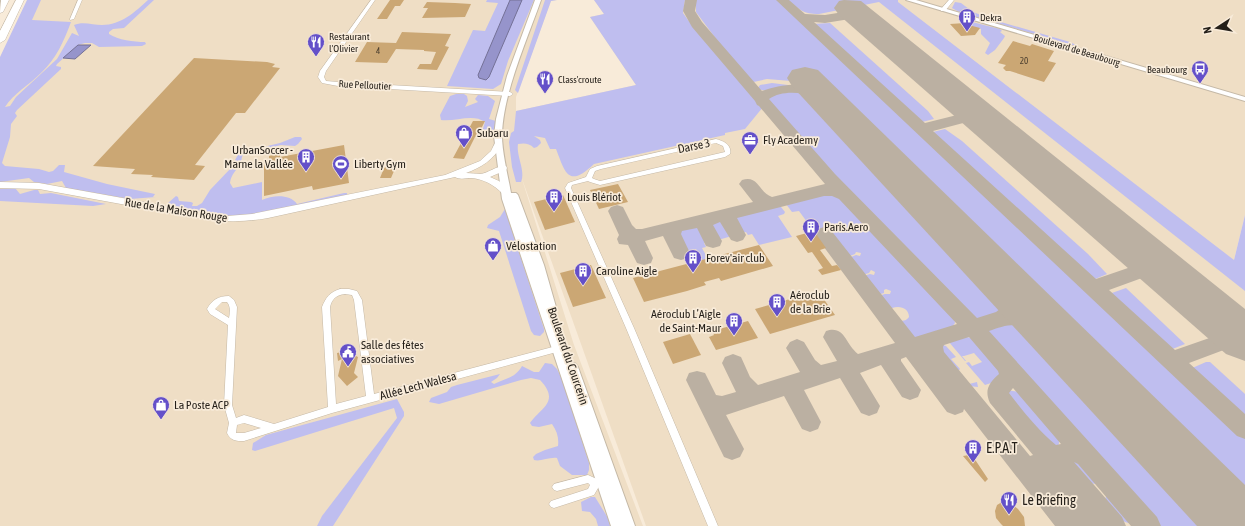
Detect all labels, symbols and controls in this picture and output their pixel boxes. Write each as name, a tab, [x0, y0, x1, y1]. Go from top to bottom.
building icon: Dekra	[957, 7, 977, 32]
north arrow	[1197, 8, 1237, 48]
place label: Dekra	[980, 12, 1002, 23]
text: N	[1201, 26, 1214, 35]
place label: Restaurant l'Olivier	[329, 31, 370, 54]
restaurant icon: Restaurant l'Olivier	[306, 32, 326, 57]
street label: Boulevard de Beaubourg	[1033, 32, 1122, 69]
house number: 4	[376, 46, 380, 56]
house number: 20	[1020, 56, 1028, 66]
bus stop icon: Beaubourg	[1190, 59, 1210, 84]
place label: Beaubourg	[1147, 64, 1188, 75]
restaurant icon: Class'croute	[535, 69, 555, 94]
place label: Class'croute	[558, 74, 602, 85]
street label: Rue Pelloutier	[339, 78, 393, 92]
shop icon: Subaru	[454, 123, 474, 148]
place label: Subaru	[477, 126, 509, 140]
office icon: Fly Academy	[740, 130, 760, 155]
place label: Fly Academy	[763, 133, 818, 147]
street label: Darse 3	[676, 136, 712, 156]
place label: UrbanSoccer - Marne la Vallée	[224, 143, 293, 171]
building icon: UrbanSoccer - Marne la Vallée	[296, 147, 316, 172]
sports icon: Liberty Gym	[331, 154, 351, 179]
place label: Liberty Gym	[354, 157, 406, 171]
building icon: Louis Blériot	[544, 187, 564, 212]
place label: Louis Blériot	[567, 190, 622, 204]
street label: Rue de la Maison Rouge	[124, 195, 228, 225]
building icon: Paris.Aero	[801, 217, 821, 242]
place label: Paris.Aero	[824, 220, 869, 234]
shop icon: Vélostation	[483, 236, 503, 261]
place label: Vélostation	[506, 239, 557, 253]
building icon: Forev'air club	[683, 248, 703, 273]
place label: Forev'air club	[706, 251, 765, 265]
building icon: Caroline Aigle	[573, 261, 593, 286]
place label: Caroline Aigle	[596, 264, 657, 278]
place label: Aéroclub de la Brie	[790, 288, 831, 316]
building icon: Aéroclub de la Brie	[767, 292, 787, 317]
street label: Boulevard du Courcerin	[545, 305, 591, 407]
place label: Aéroclub L’Aigle de Saint-Maur	[651, 307, 721, 335]
building icon: Aéroclub L’Aigle de Saint-Maur	[724, 311, 744, 336]
place label: Salle des fêtes associatives	[361, 338, 424, 366]
public building icon: Salle des fêtes associatives	[338, 342, 358, 367]
street label: Allée Lech Walesa	[378, 369, 458, 403]
shop icon: La Poste ACP	[151, 395, 171, 420]
place label: La Poste ACP	[174, 398, 229, 412]
building icon: E.P.A.T	[963, 438, 983, 463]
place label: E.P.A.T	[986, 440, 1018, 456]
restaurant icon: Le Briefing	[999, 490, 1019, 515]
place label: Le Briefing	[1022, 492, 1076, 508]

